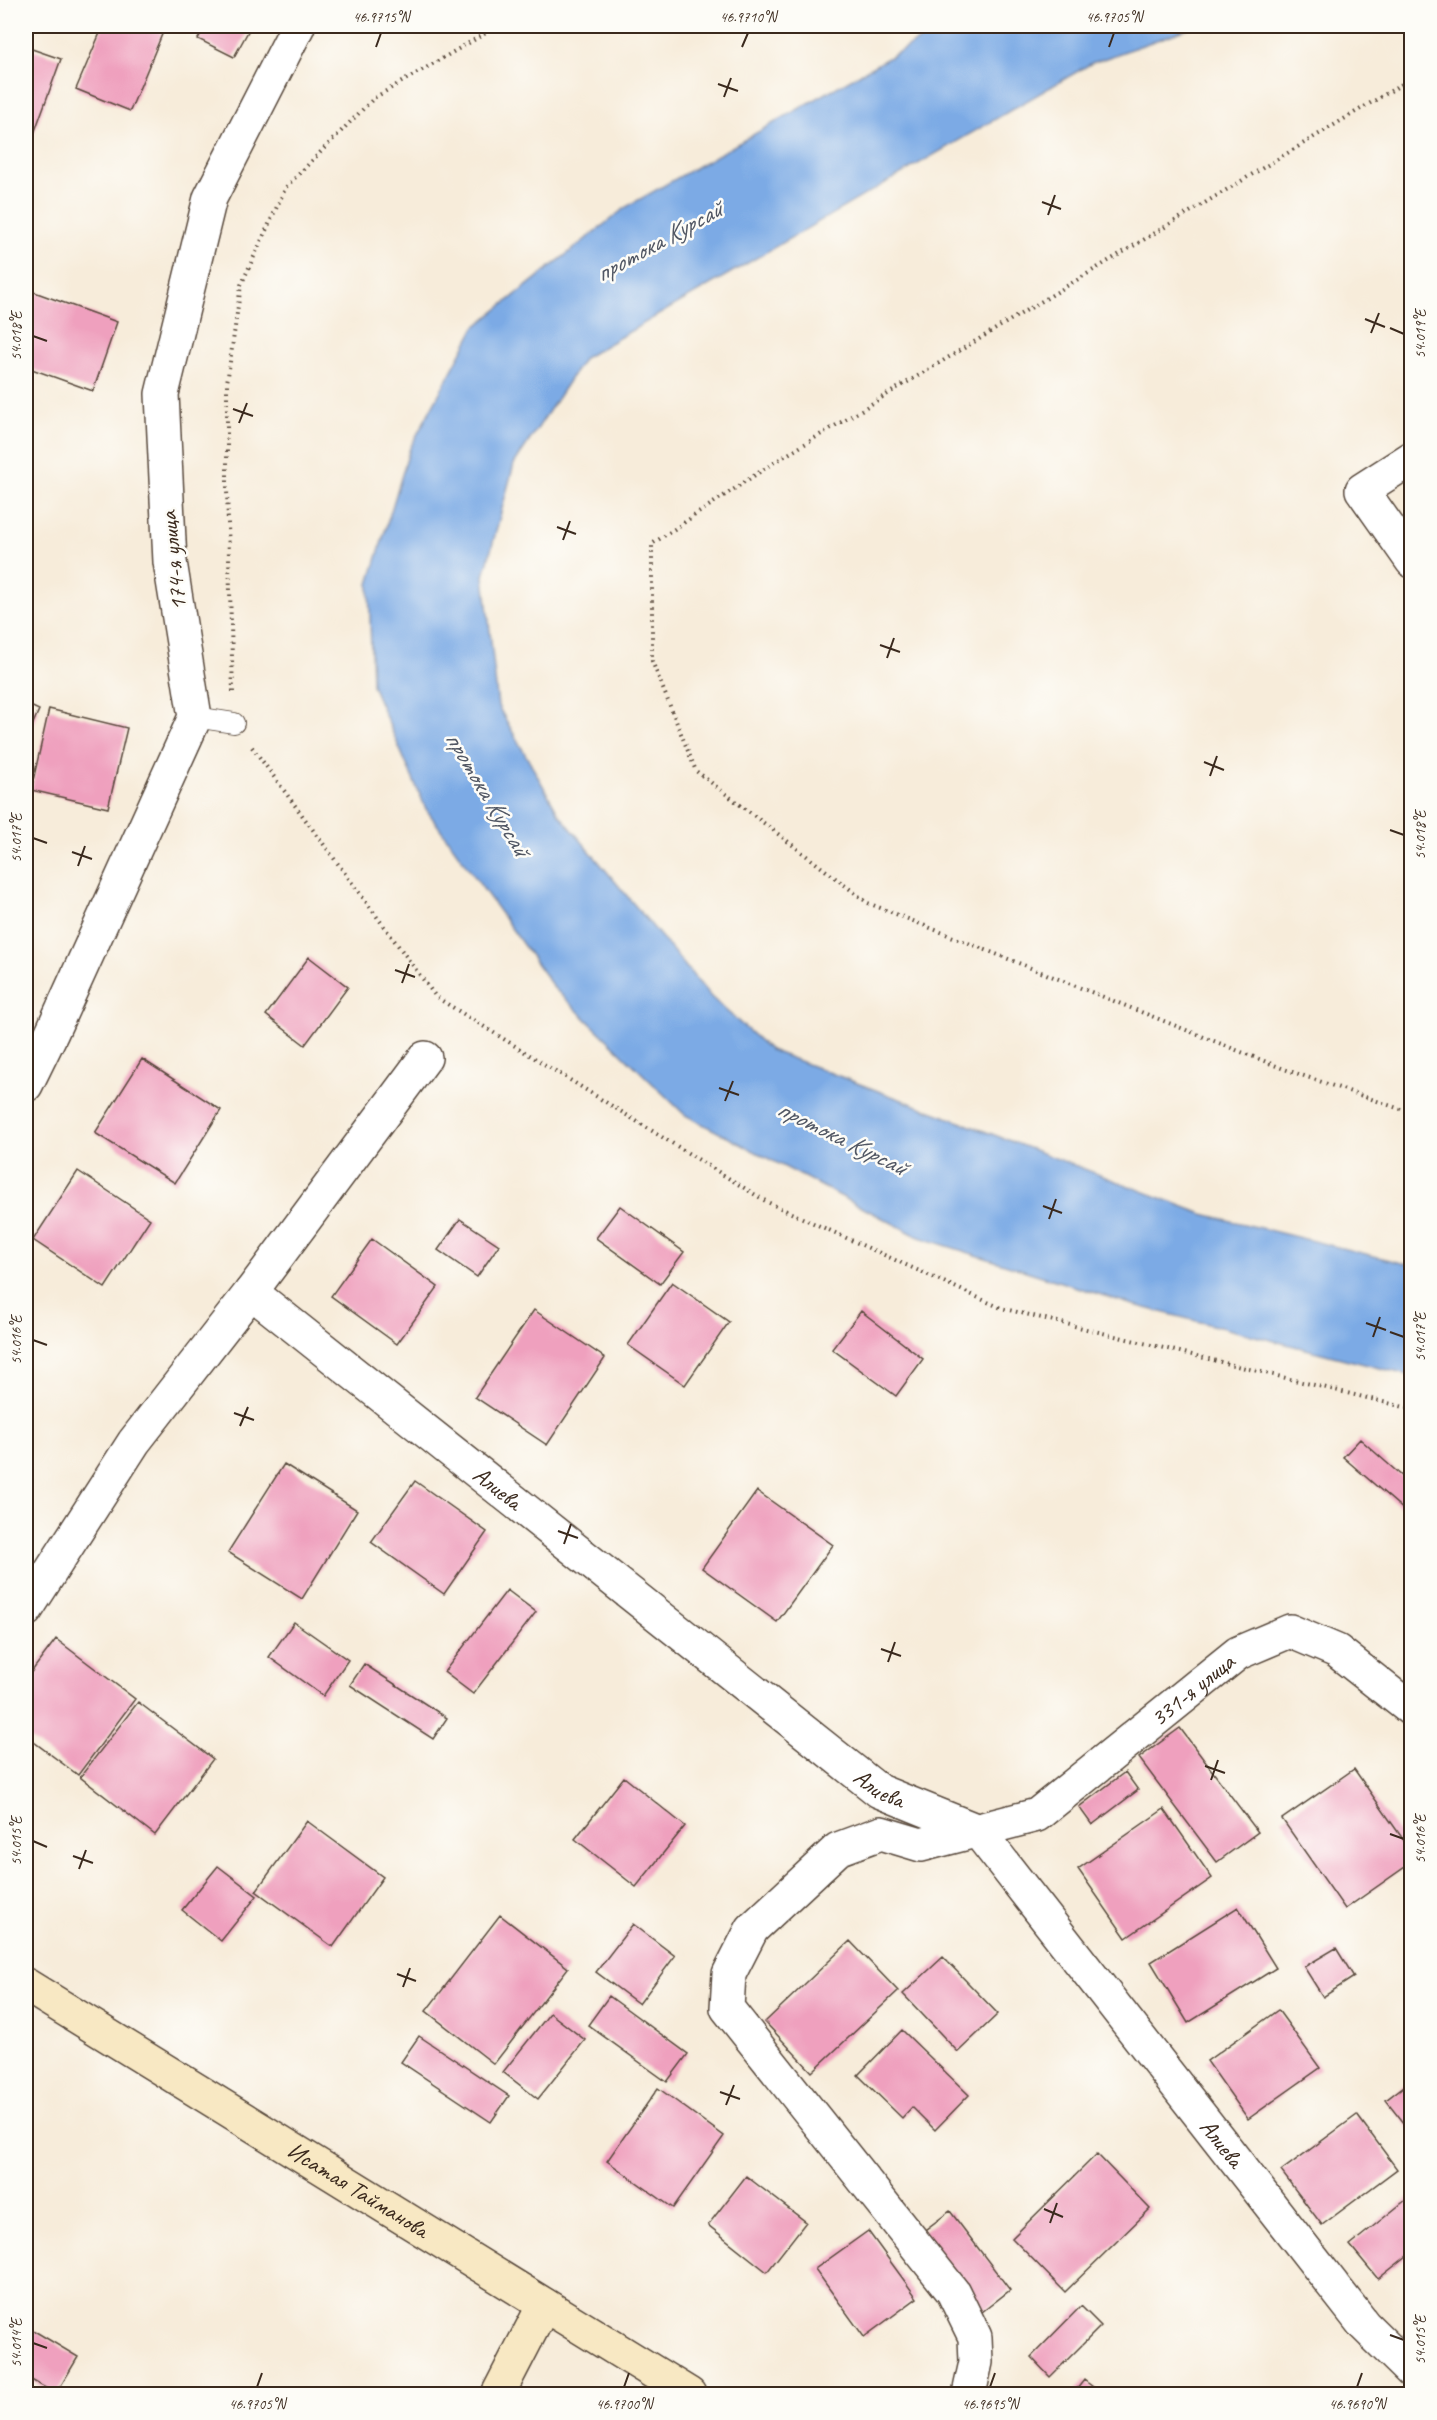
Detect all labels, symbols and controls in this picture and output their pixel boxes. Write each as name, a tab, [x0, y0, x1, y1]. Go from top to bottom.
text: 46.9715°N	[353, 8, 412, 27]
text: 46.9710°N	[720, 8, 779, 27]
text: 46.9705°N	[1086, 8, 1145, 27]
water label: протока Курсай	[589, 190, 732, 290]
text: 54.019°E	[1411, 307, 1430, 358]
text: 54.018°E	[7, 309, 26, 360]
street label: 174-я улица	[153, 508, 193, 612]
water label: протока Курсай	[437, 725, 541, 866]
text: 54.018°E	[1411, 808, 1430, 859]
text: 54.017°E	[7, 811, 26, 862]
water label: протока Курсай	[771, 1092, 917, 1185]
text: 54.017°E	[1411, 1310, 1430, 1361]
text: 54.016°E	[7, 1313, 26, 1364]
street label: Алиева	[467, 1459, 530, 1518]
street label: 331-я улица	[1144, 1646, 1242, 1733]
street label: Алиева	[848, 1762, 911, 1815]
text: 54.016°E	[1411, 1812, 1430, 1863]
text: 54.015°E	[7, 1814, 26, 1865]
street label: Алиева	[1193, 2113, 1252, 2175]
street label: Исатая Тайманова	[282, 2135, 436, 2246]
text: 54.015°E	[1411, 2313, 1430, 2364]
text: 54.014°E	[7, 2316, 26, 2367]
text: 46.9705°N	[229, 2395, 288, 2414]
text: 46.9700°N	[596, 2395, 655, 2414]
text: 46.9695°N	[962, 2395, 1021, 2414]
text: 46.9690°N	[1329, 2395, 1388, 2414]

